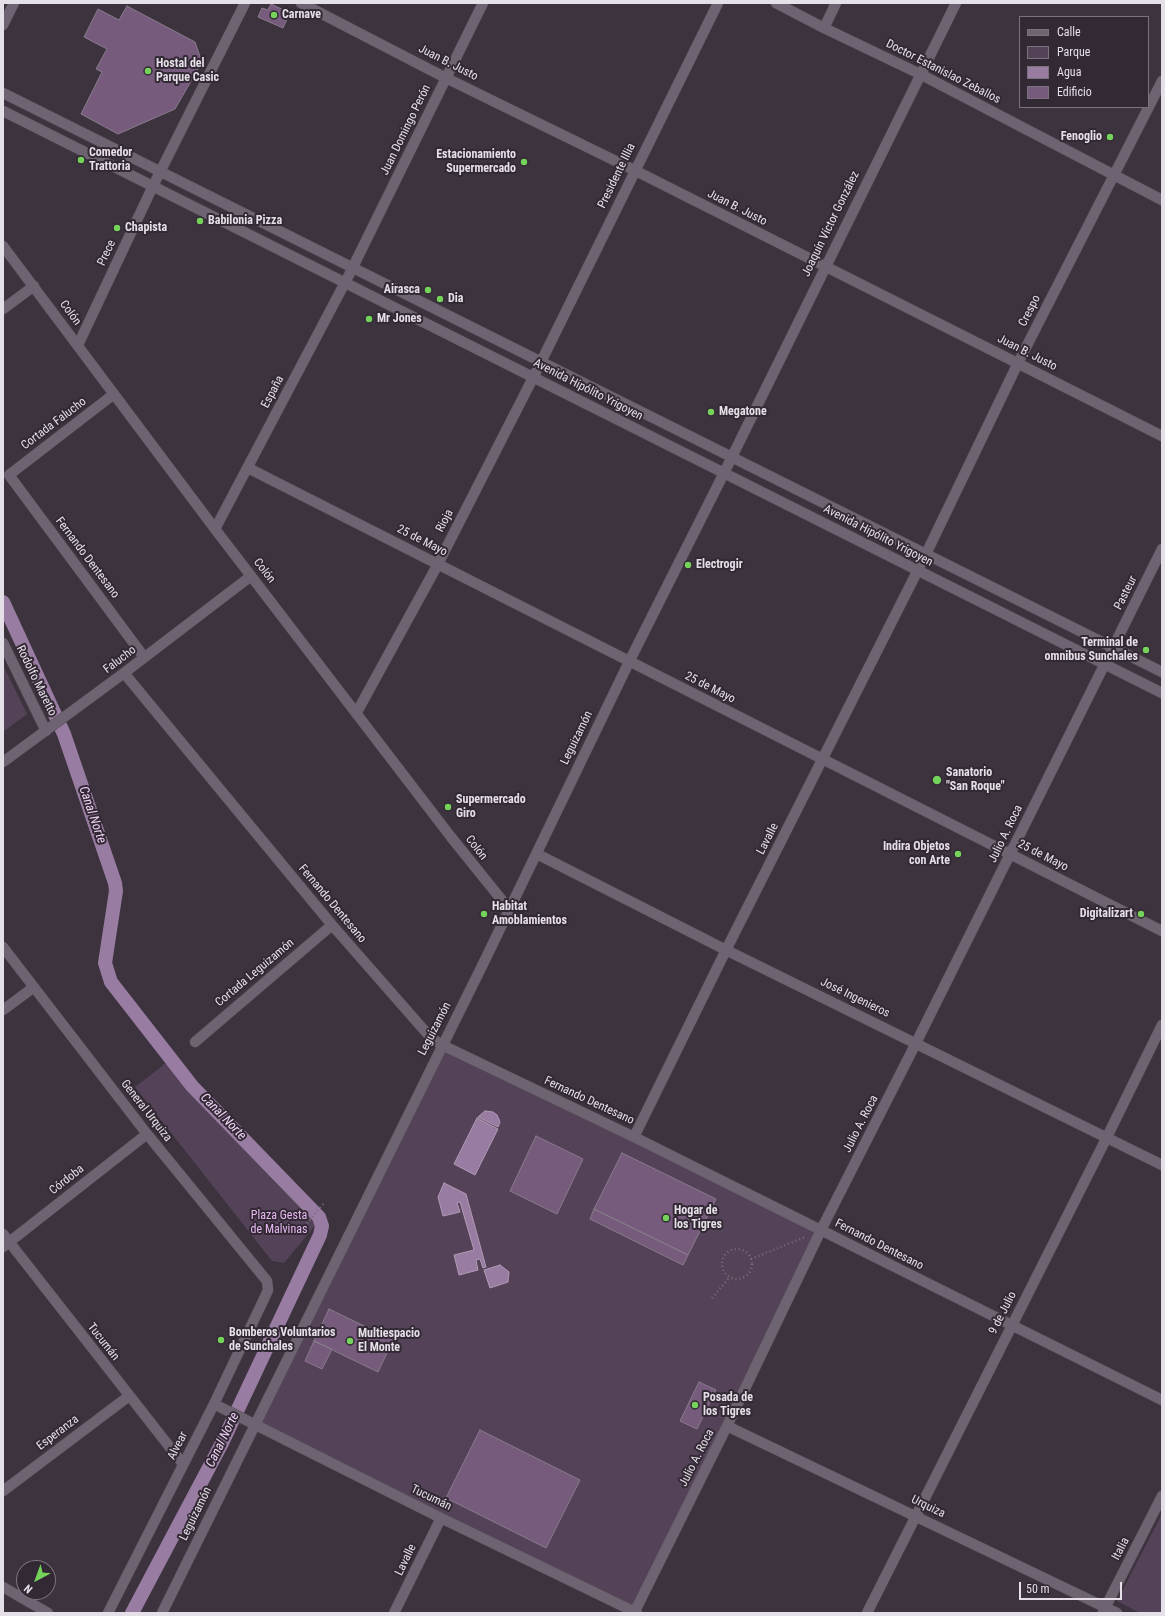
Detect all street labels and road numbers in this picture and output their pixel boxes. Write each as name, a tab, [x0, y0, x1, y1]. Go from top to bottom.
street label: Doctor Estanislao Zeballos	[883, 37, 1003, 107]
street label: Juan B. Justo	[416, 42, 480, 84]
street label: Juan Domingo Perón	[378, 83, 434, 177]
street label: Presidente Illia	[595, 141, 639, 211]
street label: Joaquín Víctor González	[799, 169, 863, 279]
street label: Juan B. Justo	[705, 187, 769, 229]
street label: Prece	[95, 238, 119, 268]
street label: Crespo	[1016, 293, 1044, 329]
street label: Colón	[56, 298, 84, 328]
street label: Juan B. Justo	[995, 332, 1059, 374]
street label: Avenida Hipólito Yrigoyen	[531, 356, 645, 424]
street label: España	[259, 373, 287, 411]
street label: Cortada Falucho	[19, 395, 89, 453]
street label: Avenida Hipólito Yrigoyen	[821, 502, 935, 570]
street label: Rioja	[433, 507, 457, 535]
street label: Fernando Dentesano	[52, 515, 122, 601]
street label: 25 de Mayo	[394, 522, 450, 560]
street label: Colón	[250, 556, 278, 586]
street label: Pasteur	[1111, 573, 1141, 613]
street label: Rodolfo Maretto	[13, 643, 59, 719]
street label: Falucho	[101, 643, 139, 677]
street label: 25 de Mayo	[682, 669, 738, 707]
street label: Leguizamón	[558, 709, 596, 767]
street label: Julio A. Roca	[986, 803, 1026, 865]
street label: Lavalle	[754, 821, 782, 857]
street label: Colón	[462, 833, 490, 863]
street label: 25 de Mayo	[1015, 837, 1071, 875]
street label: Fernando Dentesano	[295, 862, 369, 946]
street label: Cortada Leguizamón	[213, 936, 297, 1010]
street label: José Ingenieros	[818, 975, 892, 1021]
street label: Leguizamón	[415, 1000, 455, 1058]
street label: Fernando Dentesano	[542, 1074, 636, 1128]
street label: General Urquiza	[117, 1077, 175, 1145]
street label: Julio A. Roca	[840, 1093, 882, 1155]
street label: Córdoba	[47, 1162, 87, 1198]
street label: Fernando Dentesano	[832, 1216, 926, 1274]
street label: 9 de Julio	[986, 1289, 1020, 1337]
street label: Tucumán	[84, 1320, 122, 1364]
street label: Esperanza	[34, 1413, 82, 1453]
street label: Julio A. Roca	[676, 1427, 718, 1489]
street label: Alvear	[165, 1429, 191, 1463]
street label: Tucumán	[408, 1482, 454, 1514]
street label: Leguizamón	[177, 1485, 215, 1543]
street label: Urquiza	[909, 1493, 947, 1521]
street label: Italia	[1109, 1535, 1133, 1563]
street label: Lavalle	[392, 1542, 420, 1578]

